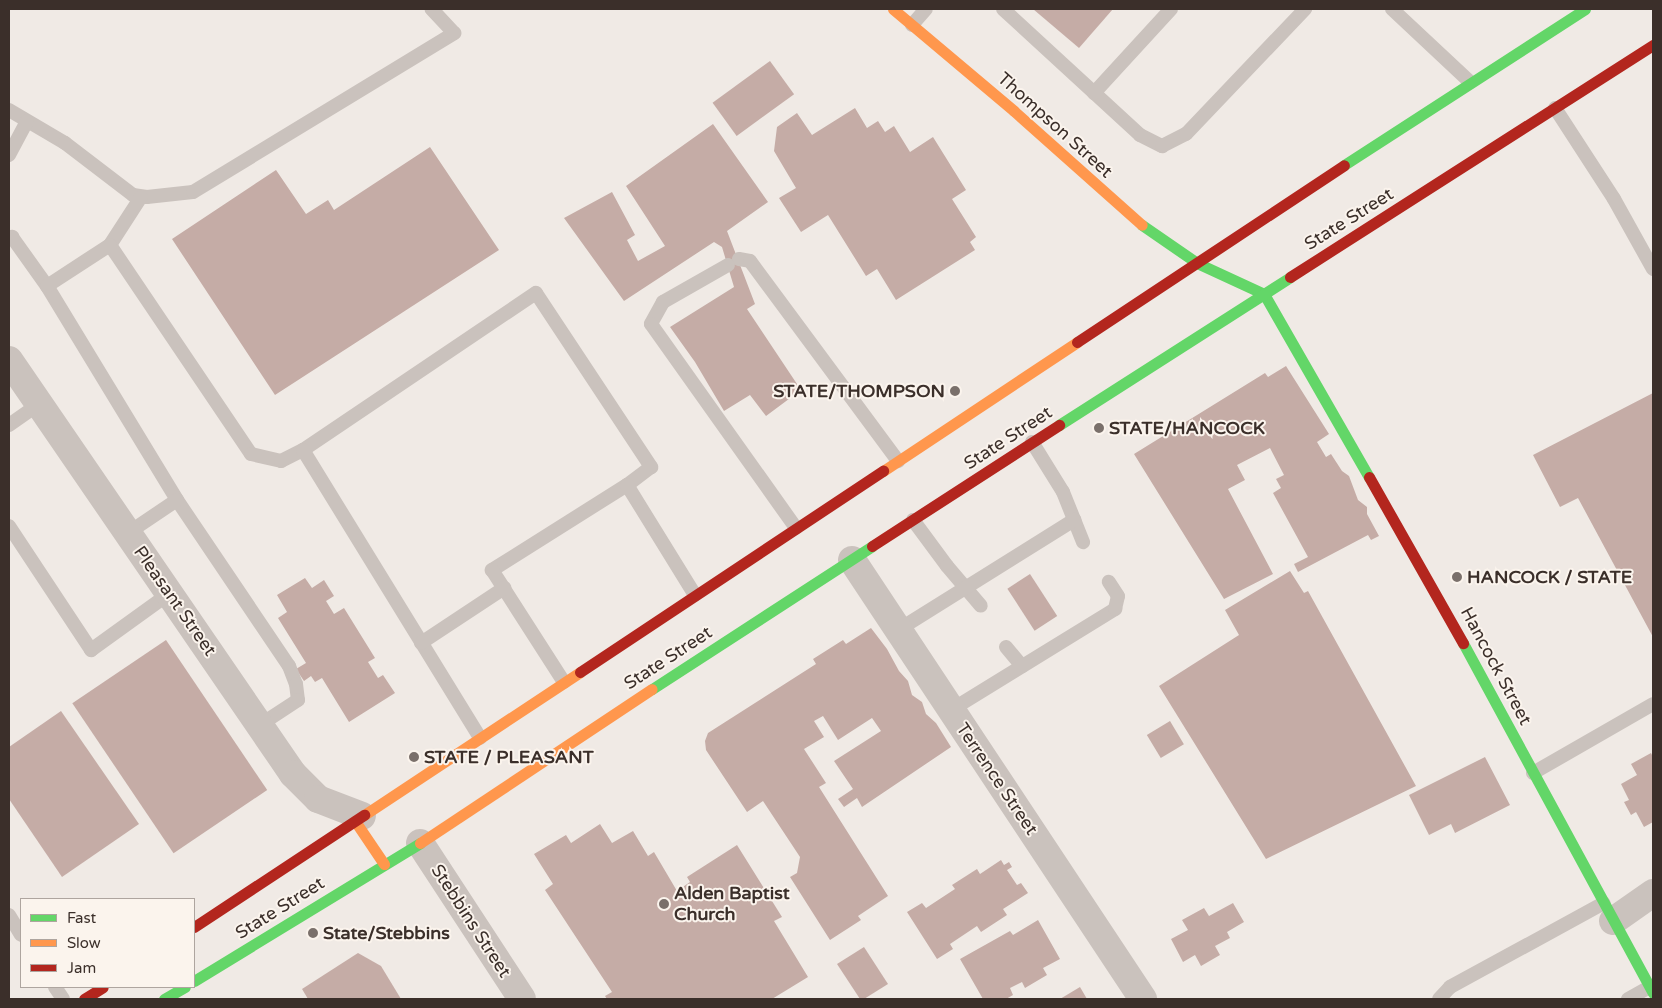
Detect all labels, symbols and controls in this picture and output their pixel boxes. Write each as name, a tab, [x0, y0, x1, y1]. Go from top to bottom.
street label: Thompson Street	[993, 68, 1117, 182]
street label: State Street	[1301, 183, 1397, 255]
place label: STATE/THOMPSON	[773, 380, 945, 402]
marker: STATE/THOMPSON	[949, 385, 961, 397]
street label: State Street	[960, 402, 1056, 474]
place label: STATE/HANCOCK	[1109, 417, 1265, 439]
marker: STATE/HANCOCK	[1093, 422, 1105, 434]
street label: Pleasant Street	[129, 542, 221, 660]
place label: HANCOCK / STATE	[1467, 566, 1632, 588]
marker: HANCOCK / STATE	[1451, 571, 1463, 583]
street label: Hancock Street	[1456, 603, 1536, 729]
street label: State Street	[620, 622, 716, 694]
street label: Terrence Street	[952, 719, 1042, 839]
place label: STATE / PLEASANT	[424, 746, 594, 768]
marker: STATE / PLEASANT	[408, 751, 420, 763]
street label: Stebbins Street	[426, 860, 516, 982]
street label: State Street	[232, 872, 328, 944]
place label: Alden Baptist Church	[674, 883, 790, 926]
legend	[20, 898, 195, 988]
marker: Alden Baptist Church	[658, 898, 670, 910]
text: Fast	[67, 909, 96, 927]
place label: State/Stebbins	[323, 922, 450, 944]
marker: State/Stebbins	[307, 927, 319, 939]
text: Slow	[67, 934, 101, 952]
text: Jam	[67, 959, 96, 977]

